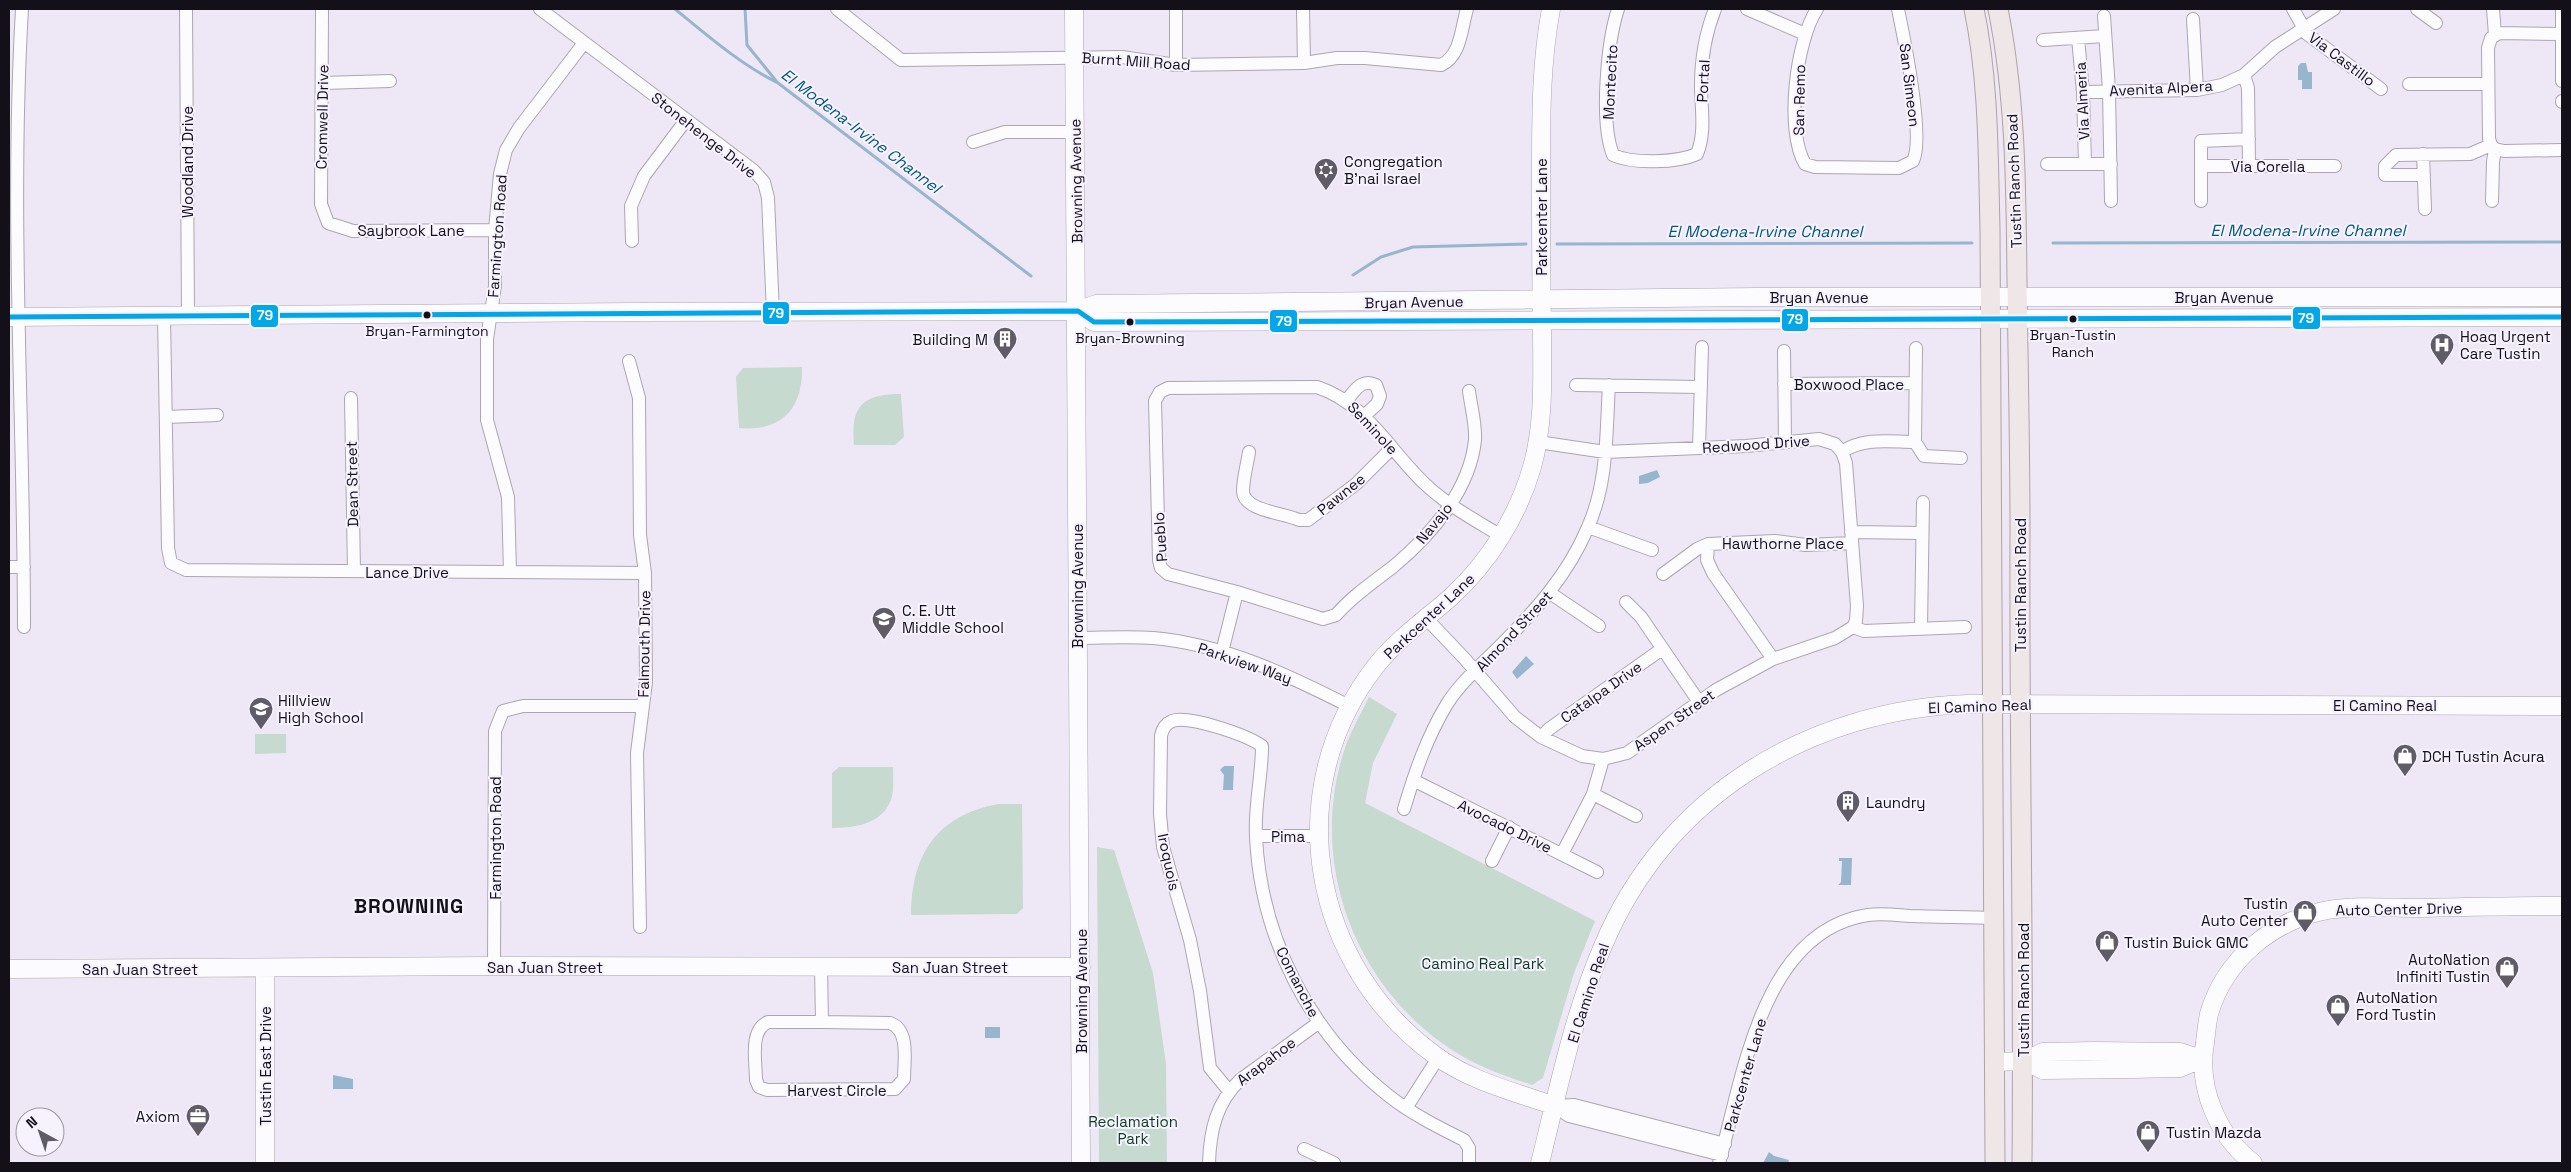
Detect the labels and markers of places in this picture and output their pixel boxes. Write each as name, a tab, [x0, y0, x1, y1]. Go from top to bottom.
place label: Congregation B'nai Israel	[1344, 152, 1443, 188]
synagogue icon: Congregation B'nai Israel	[1313, 157, 1339, 191]
marker: Bryan-Farmington	[422, 310, 432, 320]
marker: Bryan-Tustin Ranch	[2068, 314, 2078, 324]
marker: Bryan-Browning	[1125, 317, 1135, 327]
place label: Bryan-Farmington	[365, 322, 489, 340]
building icon: Building M	[992, 326, 1018, 360]
place label: Bryan-Tustin Ranch	[2030, 326, 2116, 361]
place label: Hoag Urgent Care Tustin	[2460, 327, 2551, 363]
place label: Bryan-Browning	[1075, 329, 1185, 347]
place label: Building M	[913, 330, 988, 349]
hospital icon: Hoag Urgent Care Tustin	[2429, 332, 2455, 366]
place label: C. E. Utt Middle School	[902, 601, 1004, 637]
school or university icon: C. E. Utt Middle School	[871, 606, 897, 640]
place label: Hillview High School	[278, 691, 364, 727]
school or university icon: Hillview High School	[248, 696, 274, 730]
shop icon: DCH Tustin Acura	[2392, 743, 2418, 777]
place label: DCH Tustin Acura	[2422, 747, 2545, 766]
building icon: Laundry	[1835, 789, 1861, 823]
place label: Laundry	[1866, 793, 1926, 812]
place label: Tustin Auto Center	[2201, 894, 2288, 930]
shop icon: Tustin Auto Center	[2292, 899, 2318, 933]
shop icon: Tustin Buick GMC	[2094, 929, 2120, 963]
place label: Tustin Buick GMC	[2124, 933, 2248, 952]
place label: AutoNation Infiniti Tustin	[2396, 950, 2490, 986]
shop icon: AutoNation Infiniti Tustin	[2494, 955, 2520, 989]
place label: AutoNation Ford Tustin	[2356, 988, 2438, 1024]
shop icon: AutoNation Ford Tustin	[2325, 993, 2351, 1027]
office icon: Axiom	[185, 1103, 211, 1137]
place label: Axiom	[136, 1107, 180, 1126]
shop icon: Tustin Mazda	[2135, 1119, 2161, 1153]
place label: Tustin Mazda	[2166, 1123, 2262, 1142]

